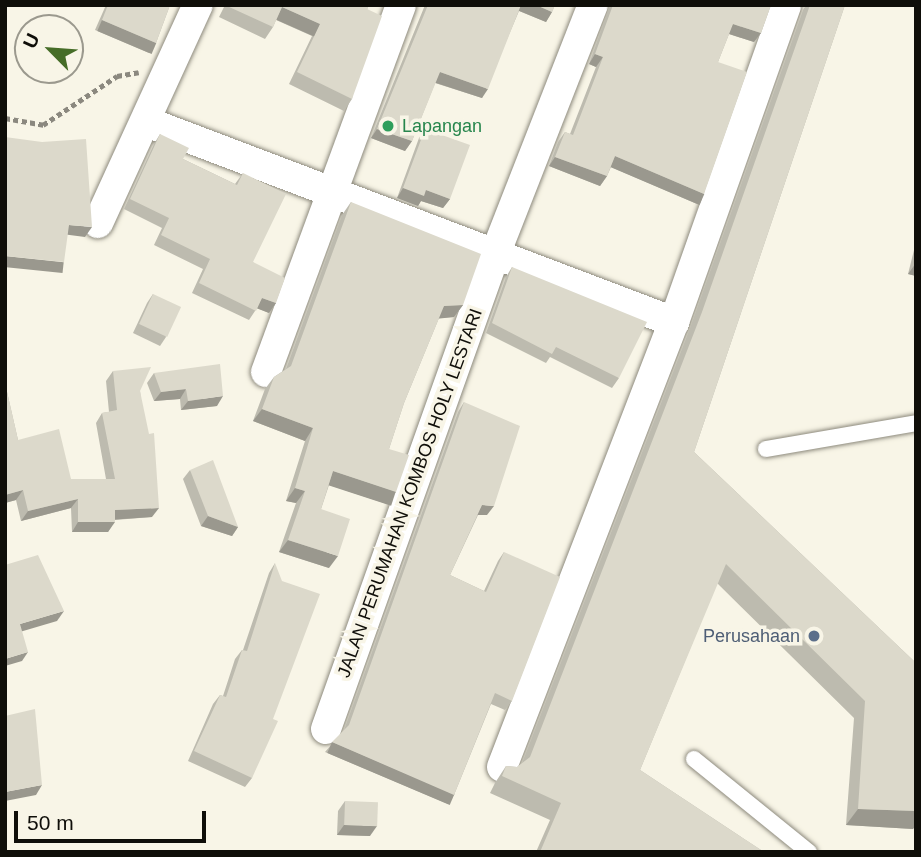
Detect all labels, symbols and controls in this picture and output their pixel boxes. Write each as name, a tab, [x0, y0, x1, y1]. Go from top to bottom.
north arrow	[14, 14, 84, 84]
text: U	[19, 30, 44, 51]
place label: Lapangan	[402, 115, 482, 137]
marker: Lapangan	[380, 118, 396, 134]
street label: JALAN PERUMAHAN KOMBOS HOLY LESTARI	[333, 305, 487, 681]
place label: Perusahaan	[703, 625, 800, 647]
marker: Perusahaan	[806, 628, 822, 644]
scale bar	[18, 798, 210, 842]
text: 50 m	[27, 811, 74, 834]

